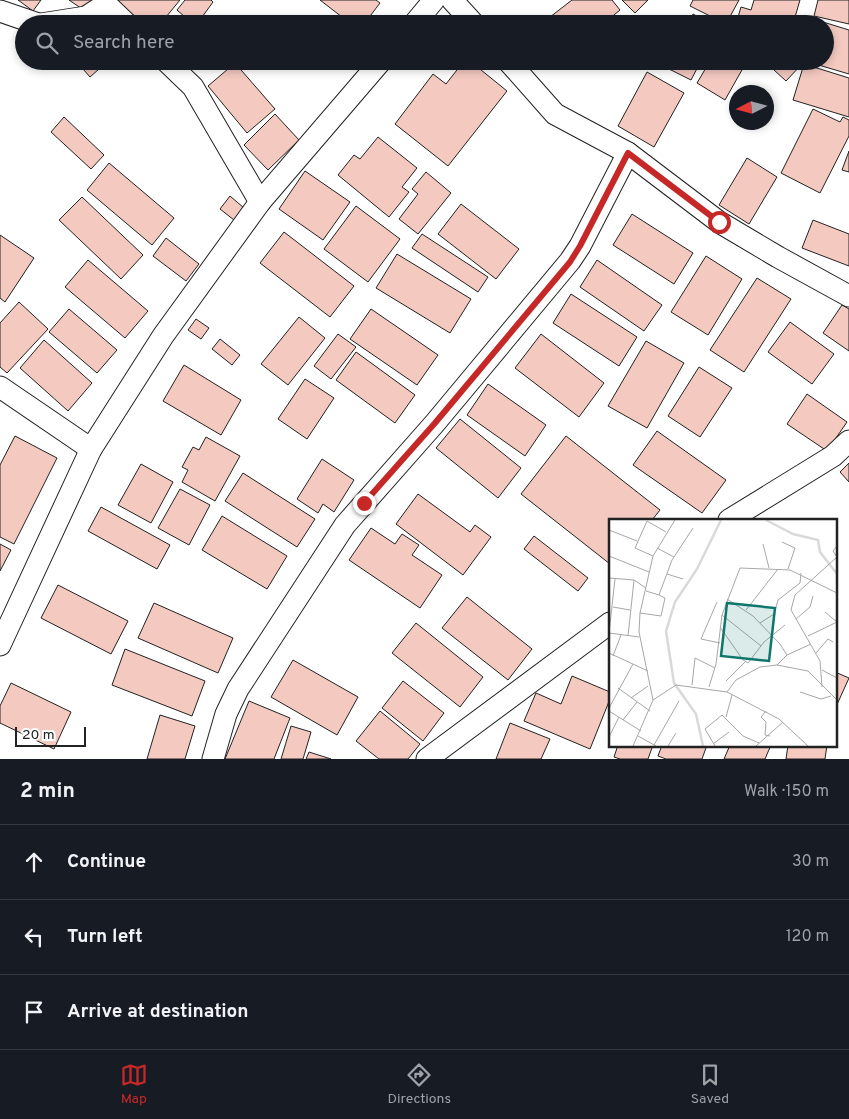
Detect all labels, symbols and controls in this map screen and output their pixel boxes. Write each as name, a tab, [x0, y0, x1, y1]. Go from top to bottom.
search box	[15, 15, 834, 70]
icon: search	[33, 29, 61, 57]
text: Search here	[73, 31, 175, 55]
north arrow	[729, 85, 774, 130]
route start	[708, 211, 731, 234]
route end	[353, 492, 376, 515]
inset map	[609, 519, 836, 746]
scale bar	[15, 724, 86, 747]
text: 20 m	[22, 727, 55, 744]
text: 2 min	[20, 778, 75, 805]
text: Walk · 150 m	[744, 782, 829, 802]
icon: ahead	[20, 848, 48, 876]
text: Continue	[67, 850, 146, 874]
text: 30 m	[792, 852, 829, 872]
icon: left	[20, 923, 48, 951]
text: Turn left	[67, 925, 143, 949]
text: 120 m	[786, 927, 829, 947]
icon: arrive	[20, 998, 48, 1026]
text: Arrive at destination	[67, 1000, 248, 1024]
tab: Map	[120, 1061, 148, 1108]
tab: Directions	[387, 1061, 451, 1108]
tab: Saved	[691, 1061, 729, 1108]

